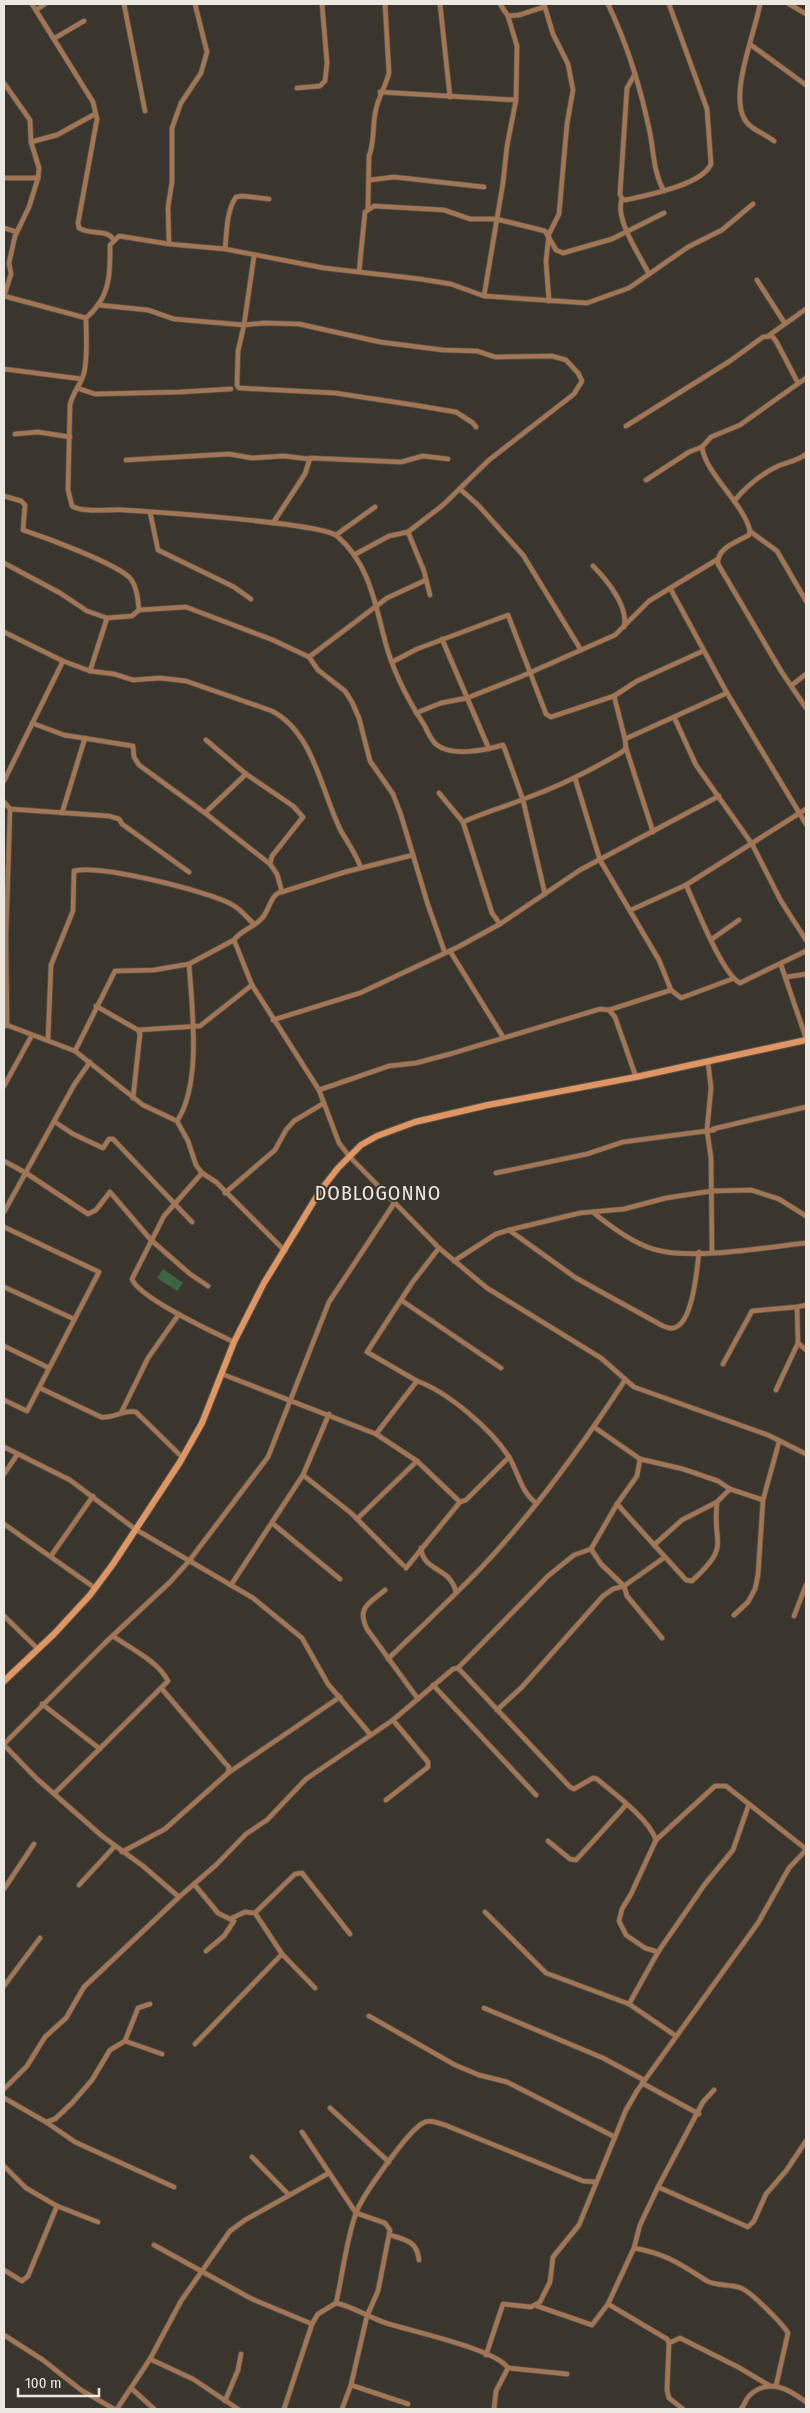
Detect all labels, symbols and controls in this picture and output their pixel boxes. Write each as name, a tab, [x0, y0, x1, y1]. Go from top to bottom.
district label: DOBLOGONNO	[315, 1181, 441, 1205]
scale bar	[18, 2366, 99, 2398]
text: 100 m	[25, 2374, 62, 2392]

